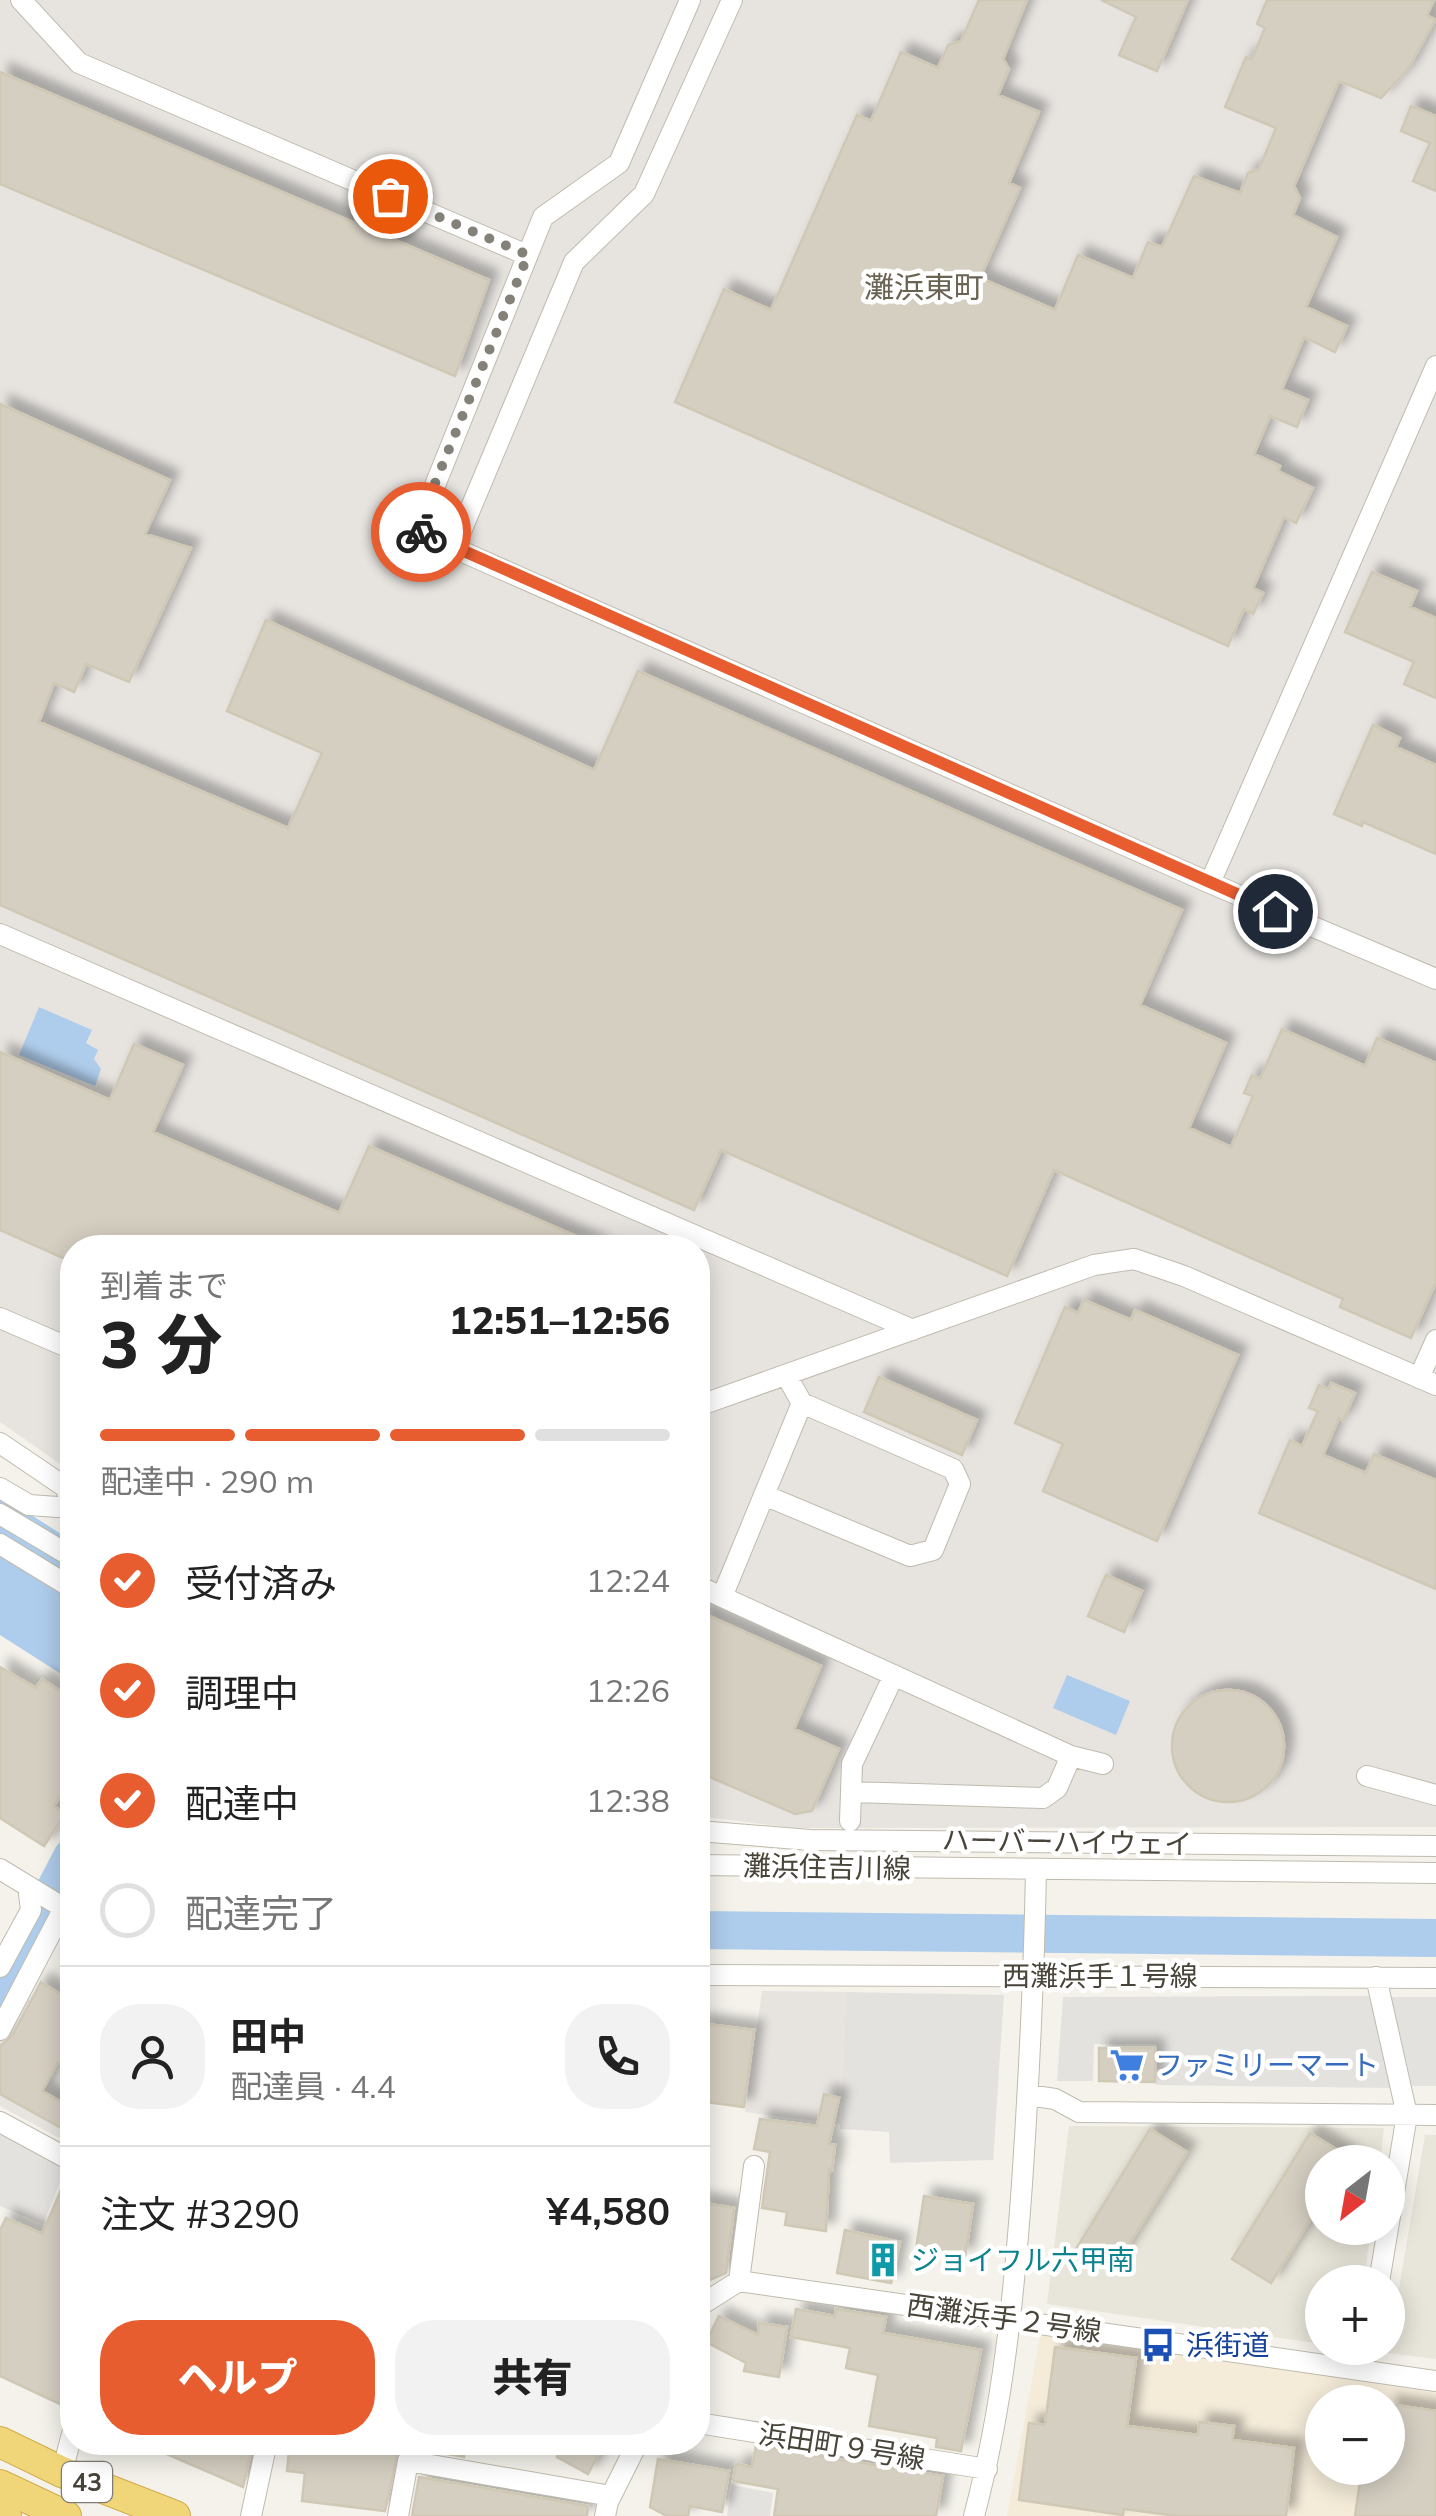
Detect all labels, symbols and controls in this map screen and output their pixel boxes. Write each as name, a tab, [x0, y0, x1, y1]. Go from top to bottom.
pin	[348, 154, 433, 239]
icon: bag	[363, 169, 418, 224]
district label: 灘浜東町	[864, 268, 984, 306]
courier	[371, 482, 471, 582]
icon: bike	[394, 505, 449, 560]
pin	[1233, 869, 1318, 954]
icon: home	[1248, 884, 1303, 939]
text: 到着まで	[100, 1265, 228, 1305]
text: 12:51–12:56	[449, 1296, 670, 1344]
text: 3 分	[100, 1303, 222, 1384]
text: 配達中 · 290 m	[100, 1461, 314, 1501]
icon: check	[100, 1553, 155, 1608]
text: 受付済み	[185, 1559, 337, 1607]
text: 12:24	[586, 1560, 670, 1600]
icon: check	[100, 1663, 155, 1718]
text: 調理中	[185, 1669, 299, 1717]
text: 12:26	[586, 1670, 670, 1710]
icon: check	[100, 1773, 155, 1828]
text: 配達中	[185, 1779, 299, 1827]
text: 12:38	[586, 1780, 670, 1820]
street label: ハーバーハイウェイ	[941, 1822, 1193, 1861]
street label: 灘浜住吉川線	[743, 1848, 911, 1885]
text: 配達完了	[185, 1889, 337, 1937]
street label: 西灘浜手１号線	[1002, 1958, 1198, 1993]
button: person	[100, 2004, 205, 2109]
button: phone	[565, 2004, 670, 2109]
text: 田中	[230, 2012, 306, 2060]
supermarket icon: ファミリーマート	[1108, 2046, 1146, 2084]
place label: ファミリーマート	[1155, 2047, 1379, 2082]
text: 配達員 · 4.4	[230, 2066, 396, 2106]
north arrow	[1305, 2145, 1405, 2245]
map controls	[1305, 2145, 1405, 2485]
text: ¥4,580	[547, 2187, 670, 2235]
text: 注文 #3290	[100, 2190, 300, 2238]
building icon: ジョイフル六甲南	[864, 2241, 902, 2279]
place label: ジョイフル六甲南	[911, 2242, 1135, 2277]
button: +	[1305, 2265, 1405, 2365]
street label: 西灘浜手２号線	[905, 2287, 1104, 2348]
button: ヘルプ	[100, 2320, 375, 2435]
button: 共有	[395, 2320, 670, 2435]
bus stop icon: 浜街道	[1139, 2326, 1177, 2364]
place label: 浜街道	[1186, 2327, 1270, 2362]
button: −	[1305, 2385, 1405, 2485]
street label: 浜田町９号線	[756, 2415, 928, 2476]
road number: 43	[62, 2462, 112, 2502]

